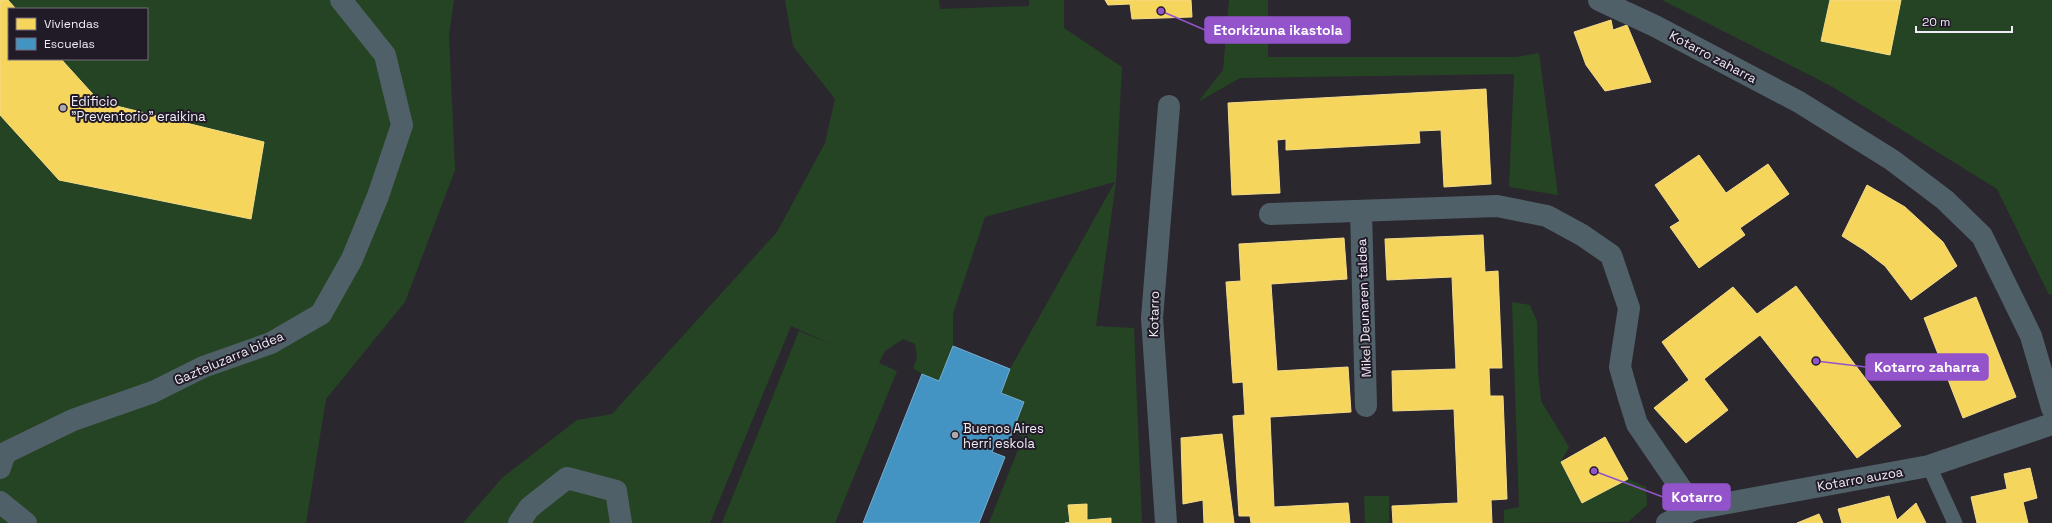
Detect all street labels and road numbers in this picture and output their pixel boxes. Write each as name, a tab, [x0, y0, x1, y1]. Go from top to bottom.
street label: Kotarro zaharra	[1666, 27, 1760, 87]
street label: Mikel Deunaren taldea	[1353, 238, 1375, 378]
street label: Kotarro	[1145, 291, 1163, 337]
street label: Gazteluzarra bidea	[172, 327, 287, 389]
street label: Kotarro auzoa	[1816, 463, 1905, 495]

